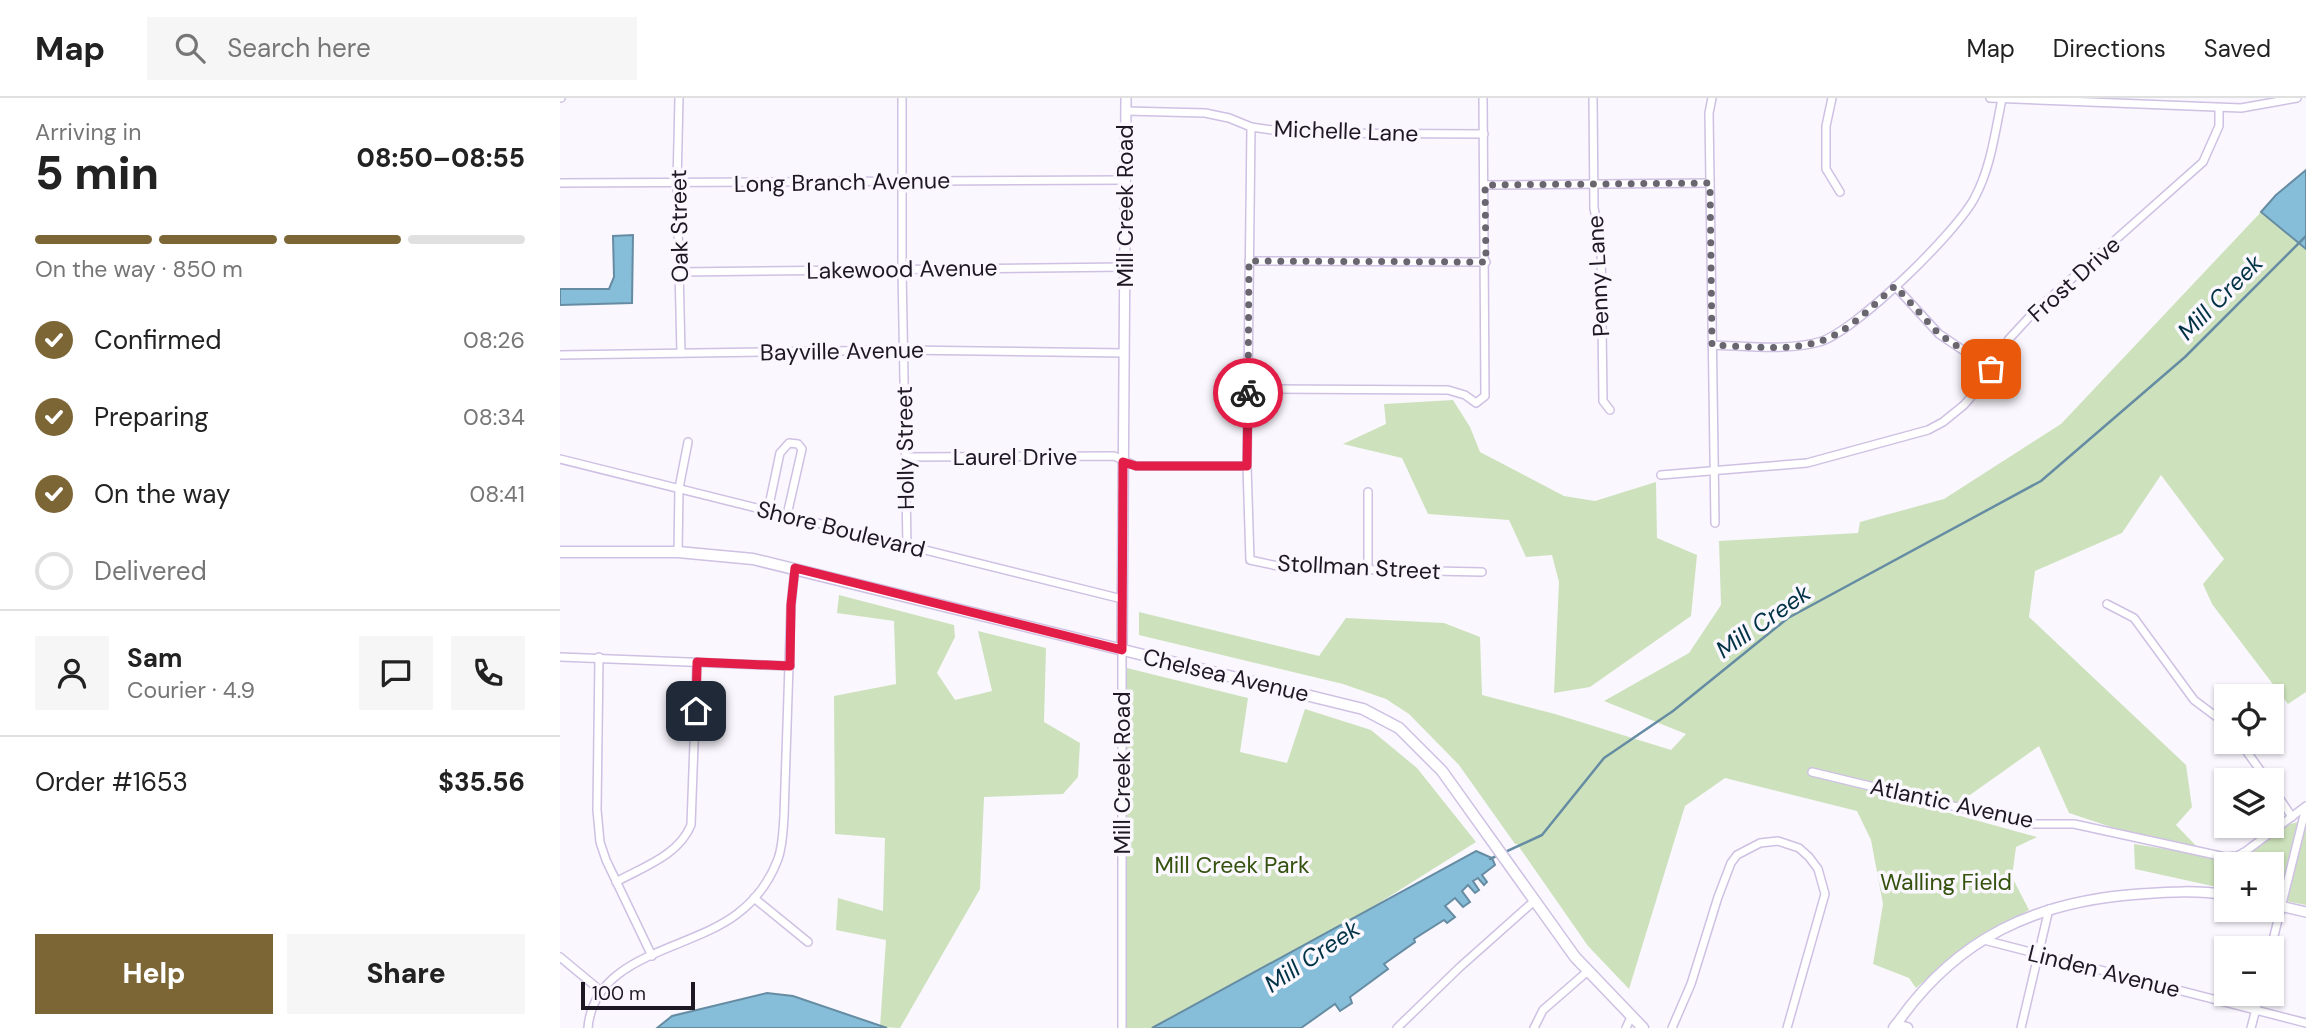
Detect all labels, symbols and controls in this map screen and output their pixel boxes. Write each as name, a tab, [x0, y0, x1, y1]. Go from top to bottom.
search box	[147, 17, 637, 80]
text: Map	[35, 27, 105, 70]
icon: search	[171, 29, 209, 67]
text: Search here	[227, 31, 371, 65]
text: Map	[1967, 33, 2015, 64]
text: Directions	[2053, 33, 2166, 64]
text: Saved	[2204, 33, 2271, 64]
street label: Michelle Lane	[1273, 113, 1419, 149]
text: Arriving in	[35, 117, 141, 147]
street label: Mill Creek Road	[1110, 124, 1140, 288]
text: 08:50–08:55	[357, 141, 525, 175]
text: 5 min	[35, 143, 159, 203]
street label: Long Branch Avenue	[734, 165, 950, 199]
street label: Oak Street	[663, 169, 695, 283]
street label: Penny Lane	[1580, 214, 1616, 338]
street label: Frost Drive	[2021, 229, 2127, 329]
water label: Mill Creek	[2171, 247, 2270, 346]
street label: Lakewood Avenue	[806, 252, 998, 286]
text: On the way · 850 m	[35, 254, 243, 284]
icon: check	[35, 321, 73, 359]
text: Confirmed	[94, 323, 221, 357]
text: 08:26	[463, 325, 525, 355]
street label: Bayville Avenue	[760, 335, 924, 367]
pin	[1961, 339, 2021, 399]
icon: bag	[1972, 350, 2010, 388]
courier	[1213, 358, 1283, 428]
icon: bike	[1229, 374, 1267, 412]
street label: Holly Street	[889, 386, 921, 510]
icon: check	[35, 398, 73, 436]
text: Preparing	[94, 400, 209, 434]
text: 08:34	[463, 402, 525, 432]
street label: Laurel Drive	[953, 442, 1077, 472]
icon: check	[35, 475, 73, 513]
text: On the way	[94, 477, 230, 511]
text: 08:41	[470, 479, 525, 509]
street label: Shore Boulevard	[754, 494, 928, 564]
street label: Stollman Street	[1277, 548, 1441, 586]
text: Delivered	[94, 554, 207, 588]
water label: Mill Creek	[1709, 577, 1817, 665]
button: person	[35, 636, 109, 710]
button: chat	[359, 636, 433, 710]
button: phone	[451, 636, 525, 710]
text: Sam	[127, 641, 182, 675]
street label: Chelsea Avenue	[1140, 641, 1312, 709]
text: Courier · 4.9	[127, 675, 255, 705]
pin	[666, 681, 726, 741]
map controls	[2214, 684, 2284, 1006]
button: locate	[2214, 684, 2284, 754]
street label: Mill Creek Road	[1107, 691, 1137, 855]
icon: home	[677, 692, 715, 730]
text: Order #1653	[35, 765, 188, 799]
text: $35.56	[438, 765, 525, 799]
button: layers	[2214, 768, 2284, 838]
street label: Atlantic Avenue	[1868, 771, 2036, 835]
park label: Mill Creek Park	[1154, 850, 1310, 880]
button: +	[2214, 852, 2284, 922]
park label: Walling Field	[1880, 867, 2012, 897]
water label: Mill Creek	[1258, 912, 1366, 999]
button: Help	[35, 934, 273, 1014]
button: Share	[287, 934, 525, 1014]
button: −	[2214, 936, 2284, 1006]
street label: Linden Avenue	[2025, 938, 2183, 1004]
scale bar	[581, 979, 695, 1011]
text: 100 m	[592, 981, 646, 1006]

